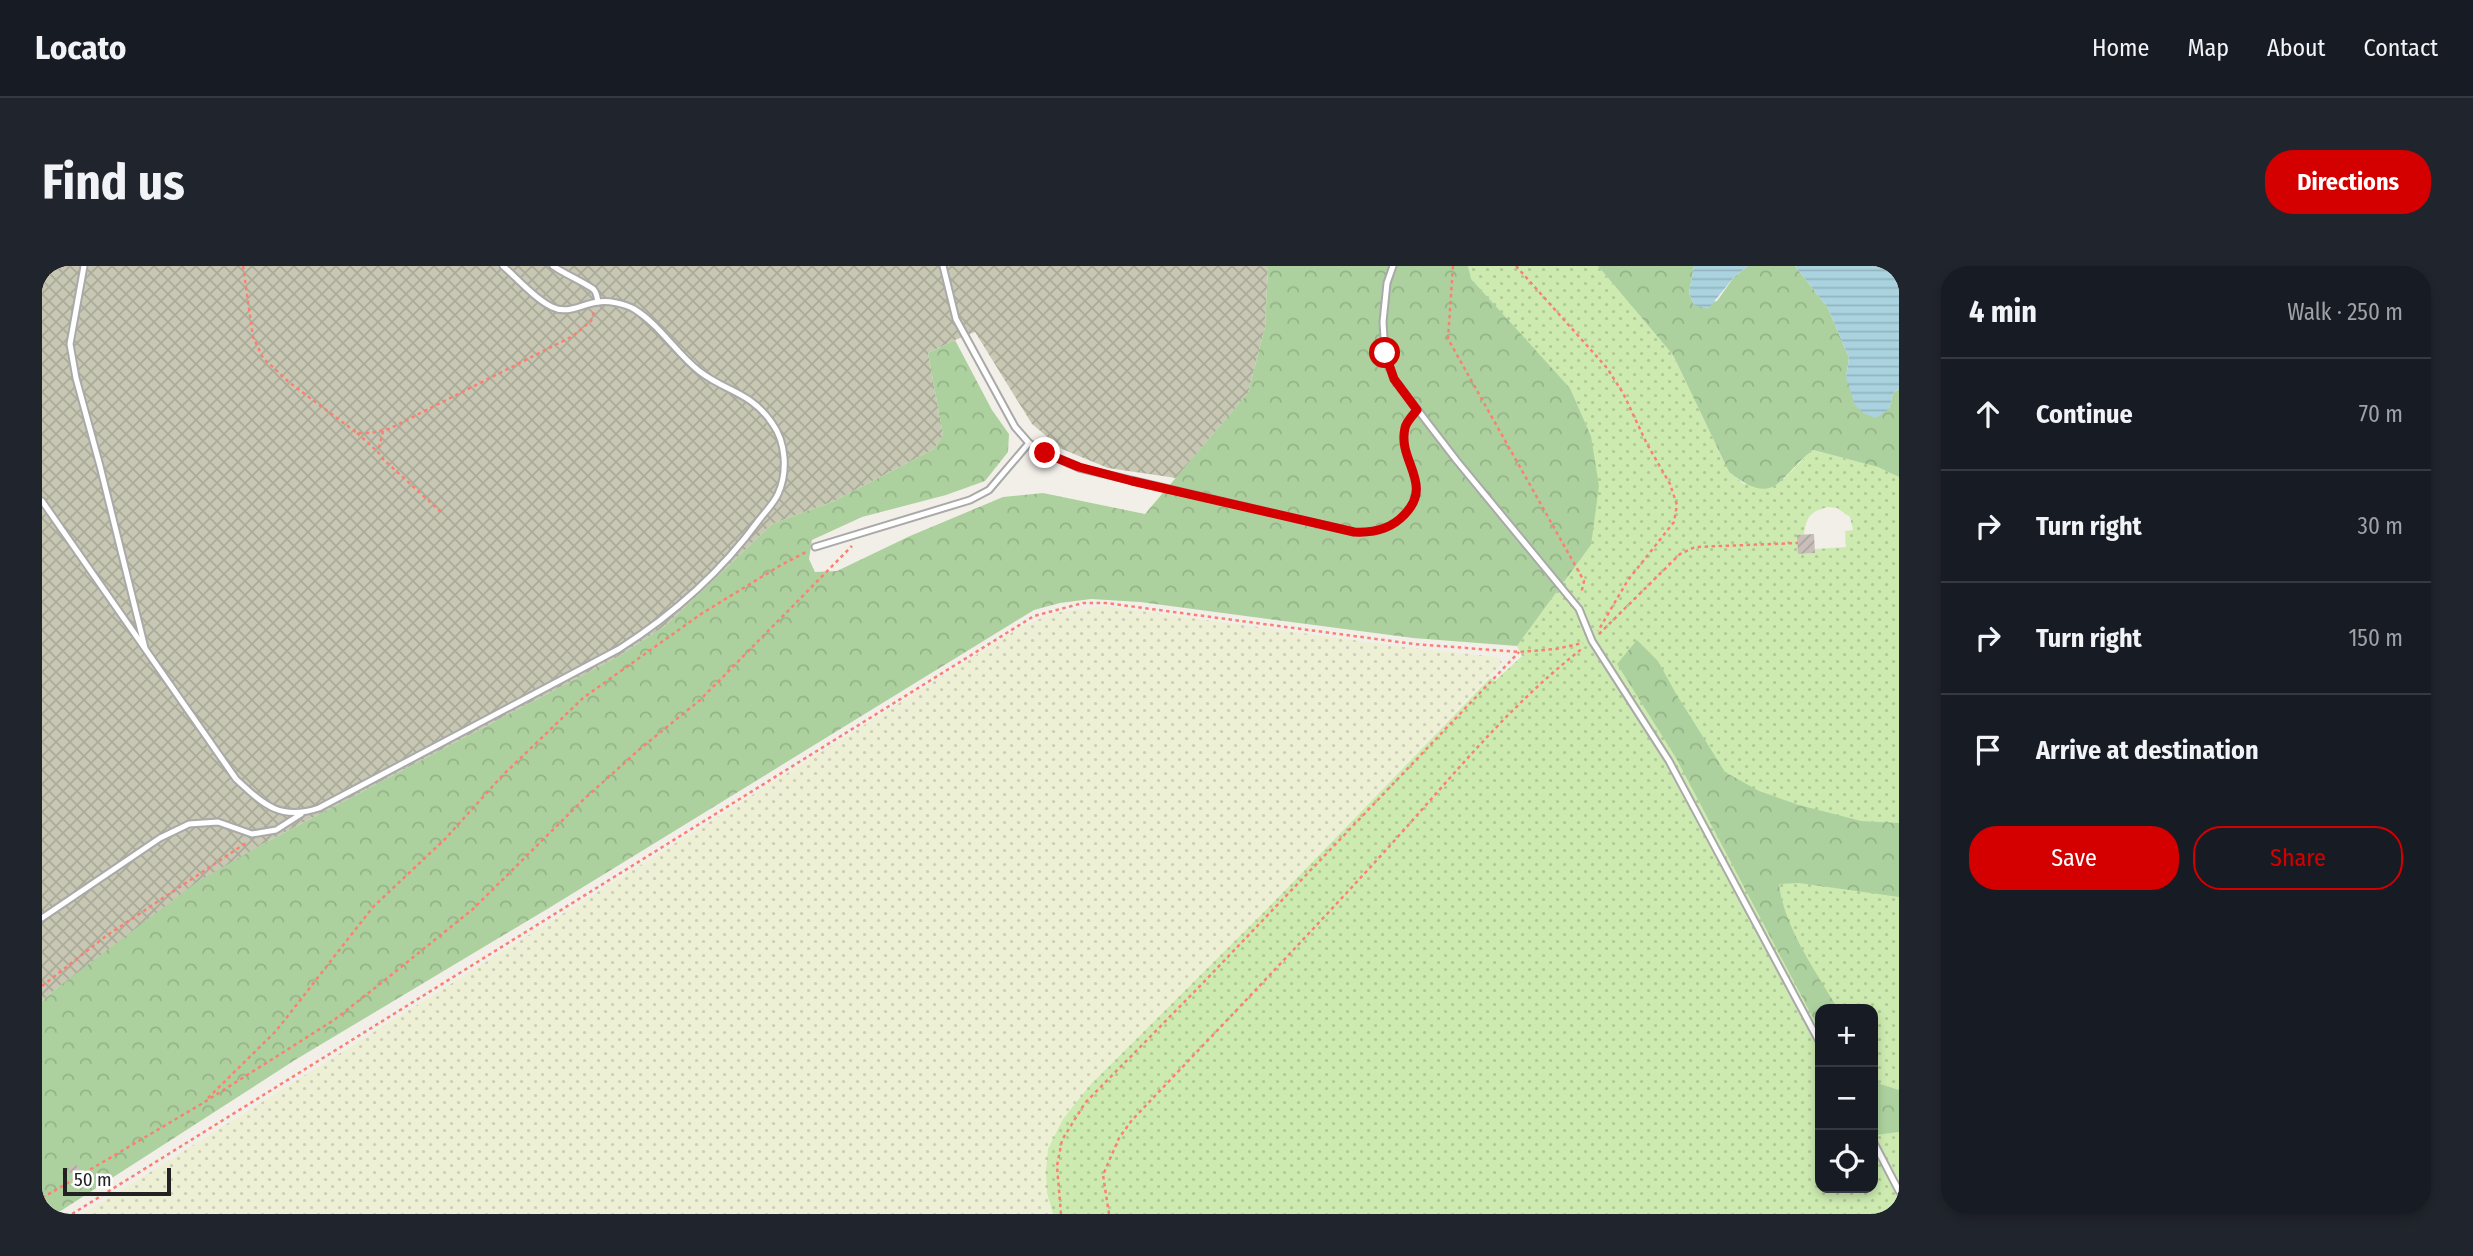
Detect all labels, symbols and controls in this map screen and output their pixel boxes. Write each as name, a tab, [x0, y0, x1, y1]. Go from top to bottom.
text: Locato	[35, 28, 126, 68]
text: Home	[2092, 34, 2149, 62]
text: Map	[2187, 34, 2229, 62]
text: About	[2267, 34, 2325, 62]
text: Contact	[2363, 34, 2438, 62]
button: Directions	[2265, 150, 2431, 214]
text: Find us	[42, 153, 185, 212]
text: 4 min	[1969, 294, 2037, 330]
text: Walk · 250 m	[2287, 298, 2403, 326]
route start	[1369, 337, 1400, 368]
icon: ahead	[1969, 395, 2007, 433]
text: Continue	[2036, 399, 2133, 430]
text: 70 m	[2359, 400, 2403, 428]
route end	[1029, 437, 1060, 468]
icon: right	[1969, 507, 2007, 545]
text: Turn right	[2036, 511, 2142, 542]
text: 30 m	[2358, 512, 2403, 540]
icon: right	[1969, 619, 2007, 657]
text: Turn right	[2036, 623, 2142, 654]
text: 150 m	[2348, 624, 2403, 652]
icon: arrive	[1969, 731, 2007, 769]
text: Arrive at destination	[2036, 735, 2259, 766]
button: Save	[1969, 826, 2179, 890]
button: Share	[2193, 826, 2403, 890]
map controls	[1815, 1004, 1878, 1193]
button: +	[1815, 1004, 1878, 1067]
button: −	[1815, 1067, 1878, 1130]
button: locate	[1815, 1130, 1878, 1193]
scale bar	[63, 1165, 172, 1197]
text: 50 m	[74, 1168, 112, 1191]

